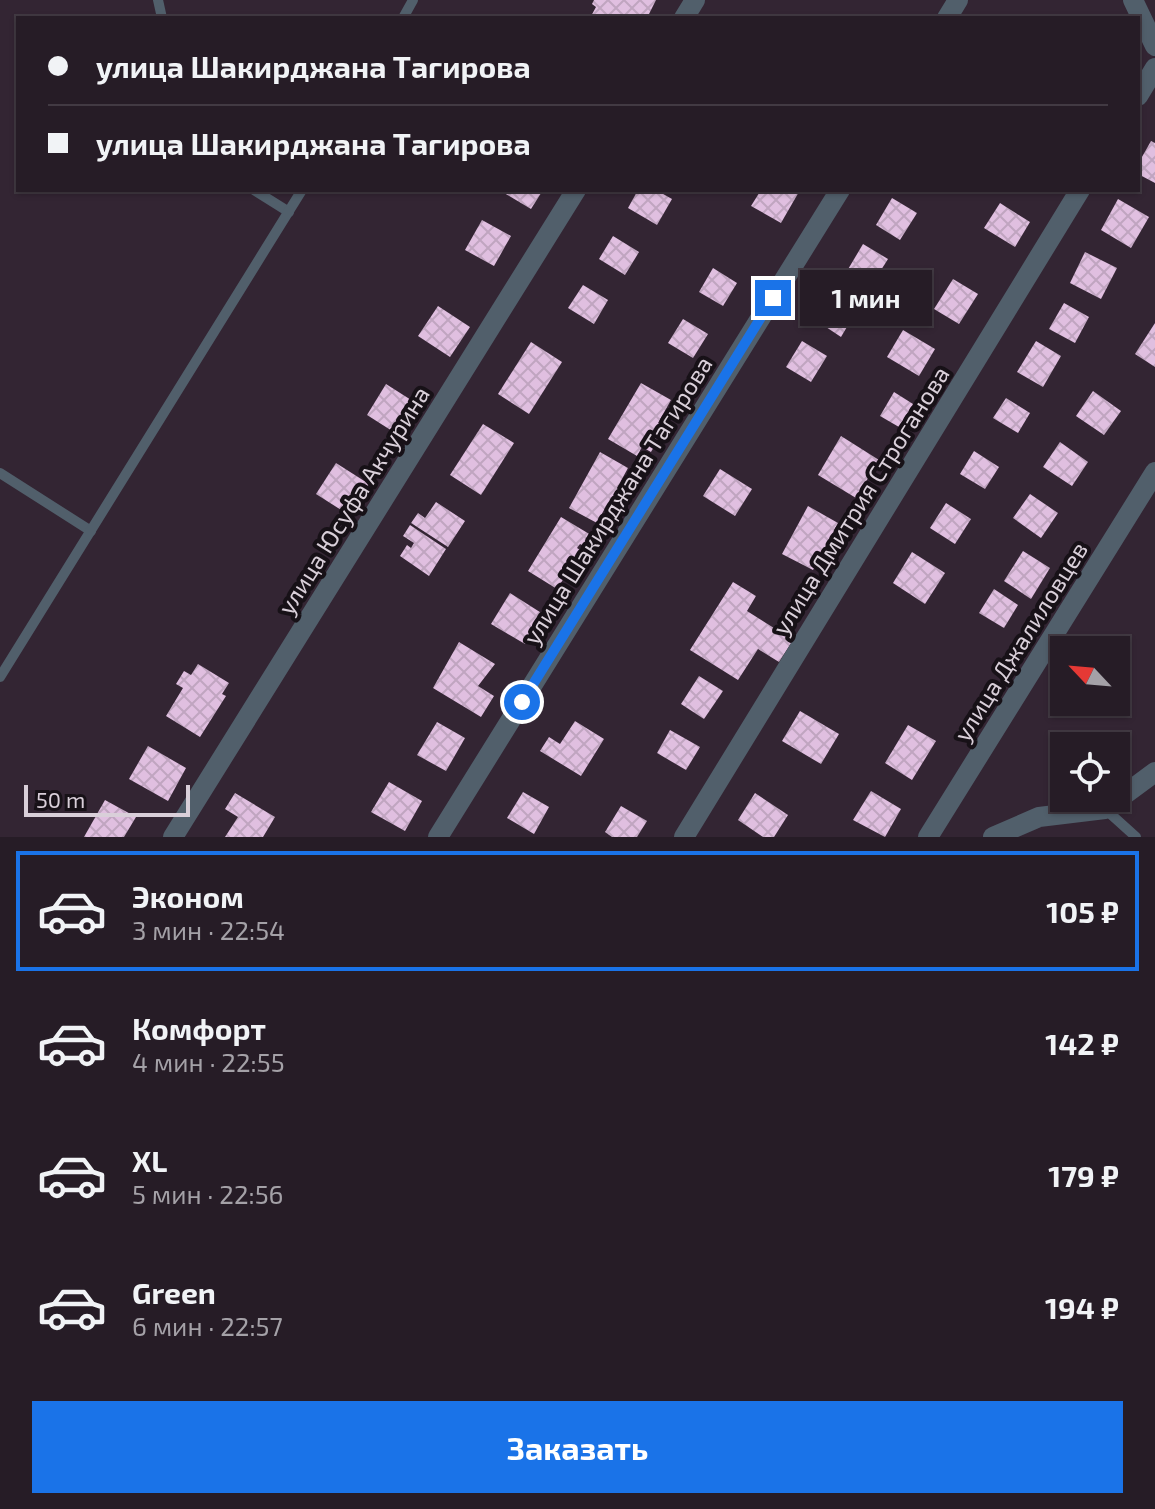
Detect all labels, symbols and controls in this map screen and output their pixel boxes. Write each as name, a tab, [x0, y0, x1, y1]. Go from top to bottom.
text: улица Шакирджана Тагирова	[96, 48, 531, 84]
text: улица Шакирджана Тагирова	[96, 125, 531, 161]
callout: 1 мин	[801, 270, 933, 326]
route end	[755, 280, 791, 316]
text: 1 мин	[832, 282, 900, 313]
street label: улица Шакирджана Тагирова	[516, 351, 719, 650]
street label: улица Дмитрия Строганова	[765, 360, 956, 640]
street label: улица Юсуфа Акчурина	[271, 381, 436, 620]
street label: улица Джалиловцев	[947, 536, 1094, 747]
north arrow	[1050, 636, 1130, 716]
map controls	[1050, 636, 1130, 812]
route start	[504, 684, 540, 720]
button: locate	[1050, 732, 1130, 812]
scale bar	[24, 781, 190, 817]
text: 50 m	[36, 786, 85, 812]
icon: car	[36, 875, 108, 947]
text: Эконом	[132, 878, 244, 914]
text: 105 ₽	[1046, 893, 1119, 929]
text: 3 мин · 22:54	[132, 914, 285, 945]
icon: car	[36, 1007, 108, 1079]
text: Комфорт	[132, 1010, 266, 1046]
text: 142 ₽	[1045, 1025, 1119, 1061]
text: 4 мин · 22:55	[132, 1046, 285, 1077]
icon: car	[36, 1139, 108, 1211]
text: XL	[132, 1142, 167, 1178]
text: 179 ₽	[1048, 1157, 1119, 1193]
text: 5 мин · 22:56	[132, 1178, 283, 1209]
icon: car	[36, 1271, 108, 1343]
text: Green	[132, 1274, 216, 1310]
text: 194 ₽	[1045, 1289, 1119, 1325]
text: 6 мин · 22:57	[132, 1310, 283, 1341]
button: Заказать	[32, 1401, 1123, 1493]

